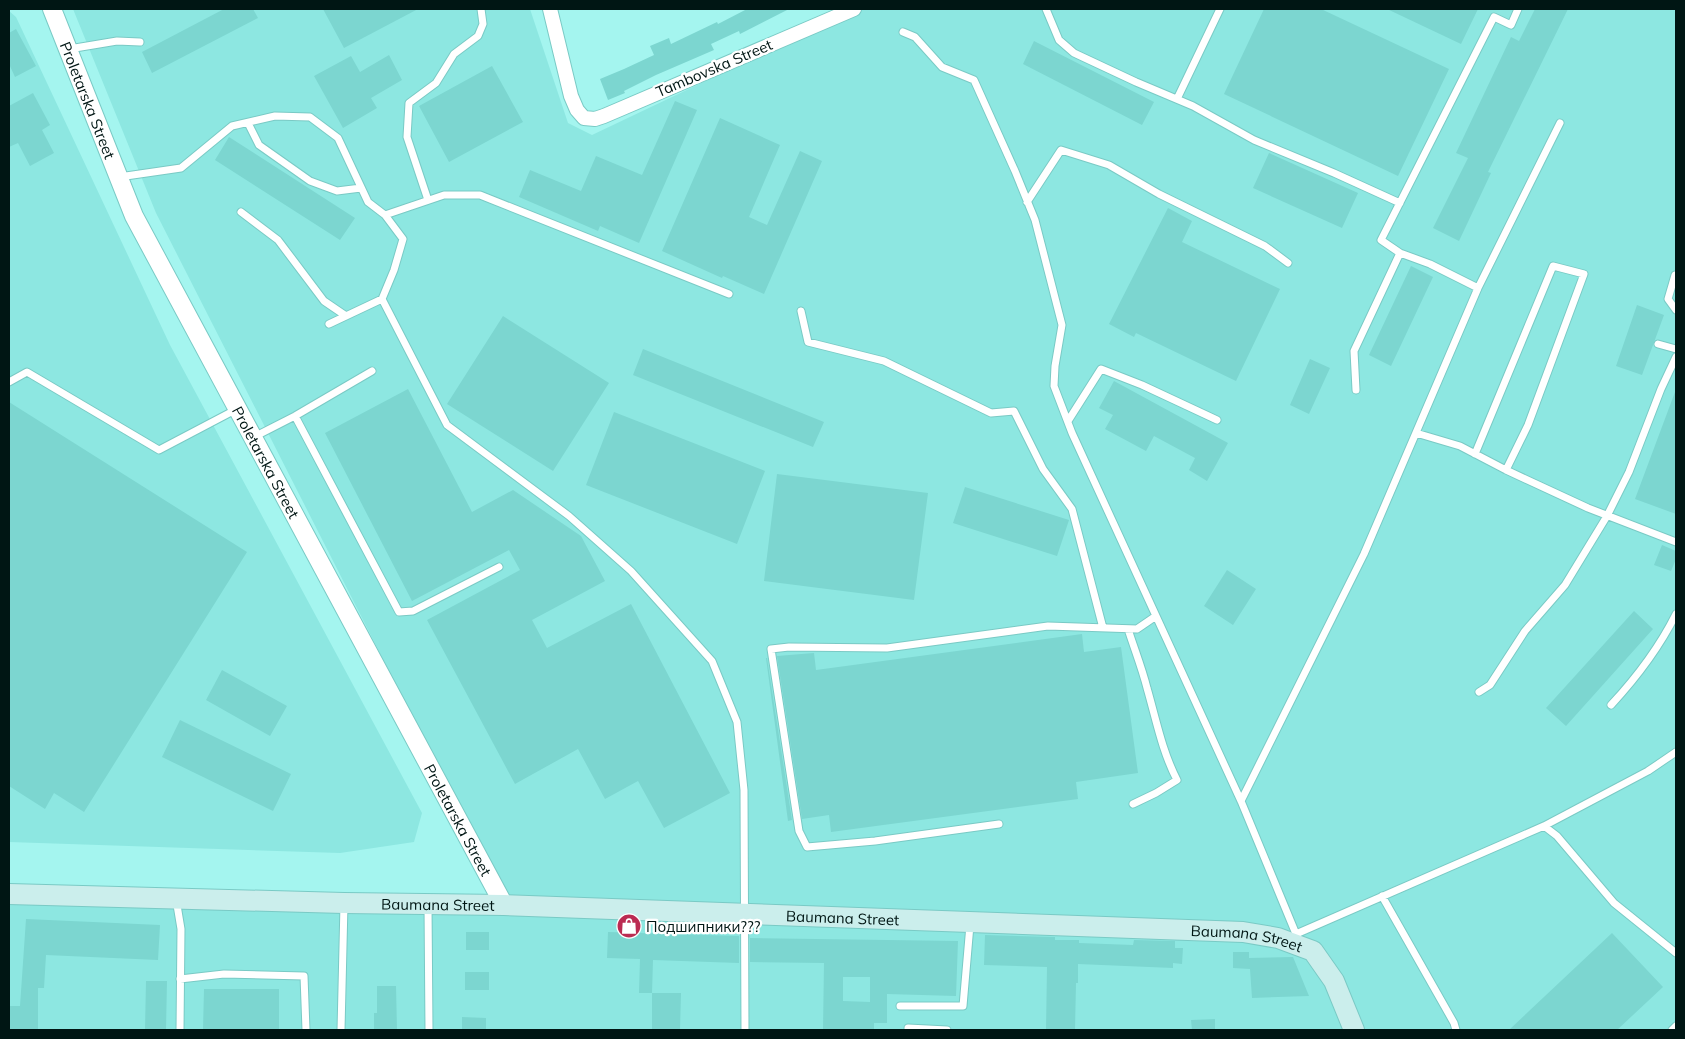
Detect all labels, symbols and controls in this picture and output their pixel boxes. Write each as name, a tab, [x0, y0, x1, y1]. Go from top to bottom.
street label: Tambovska Street	[653, 35, 775, 101]
street label: Proletarska Street	[56, 39, 120, 162]
street label: Proletarska Street	[228, 403, 304, 521]
street label: Proletarska Street	[420, 760, 496, 879]
street label: Baumana Street	[381, 894, 495, 914]
street label: Baumana Street	[786, 906, 900, 929]
shop icon: Подшипники???	[616, 913, 642, 939]
place label: Подшипники???	[646, 917, 761, 936]
street label: Baumana Street	[1190, 921, 1305, 956]

